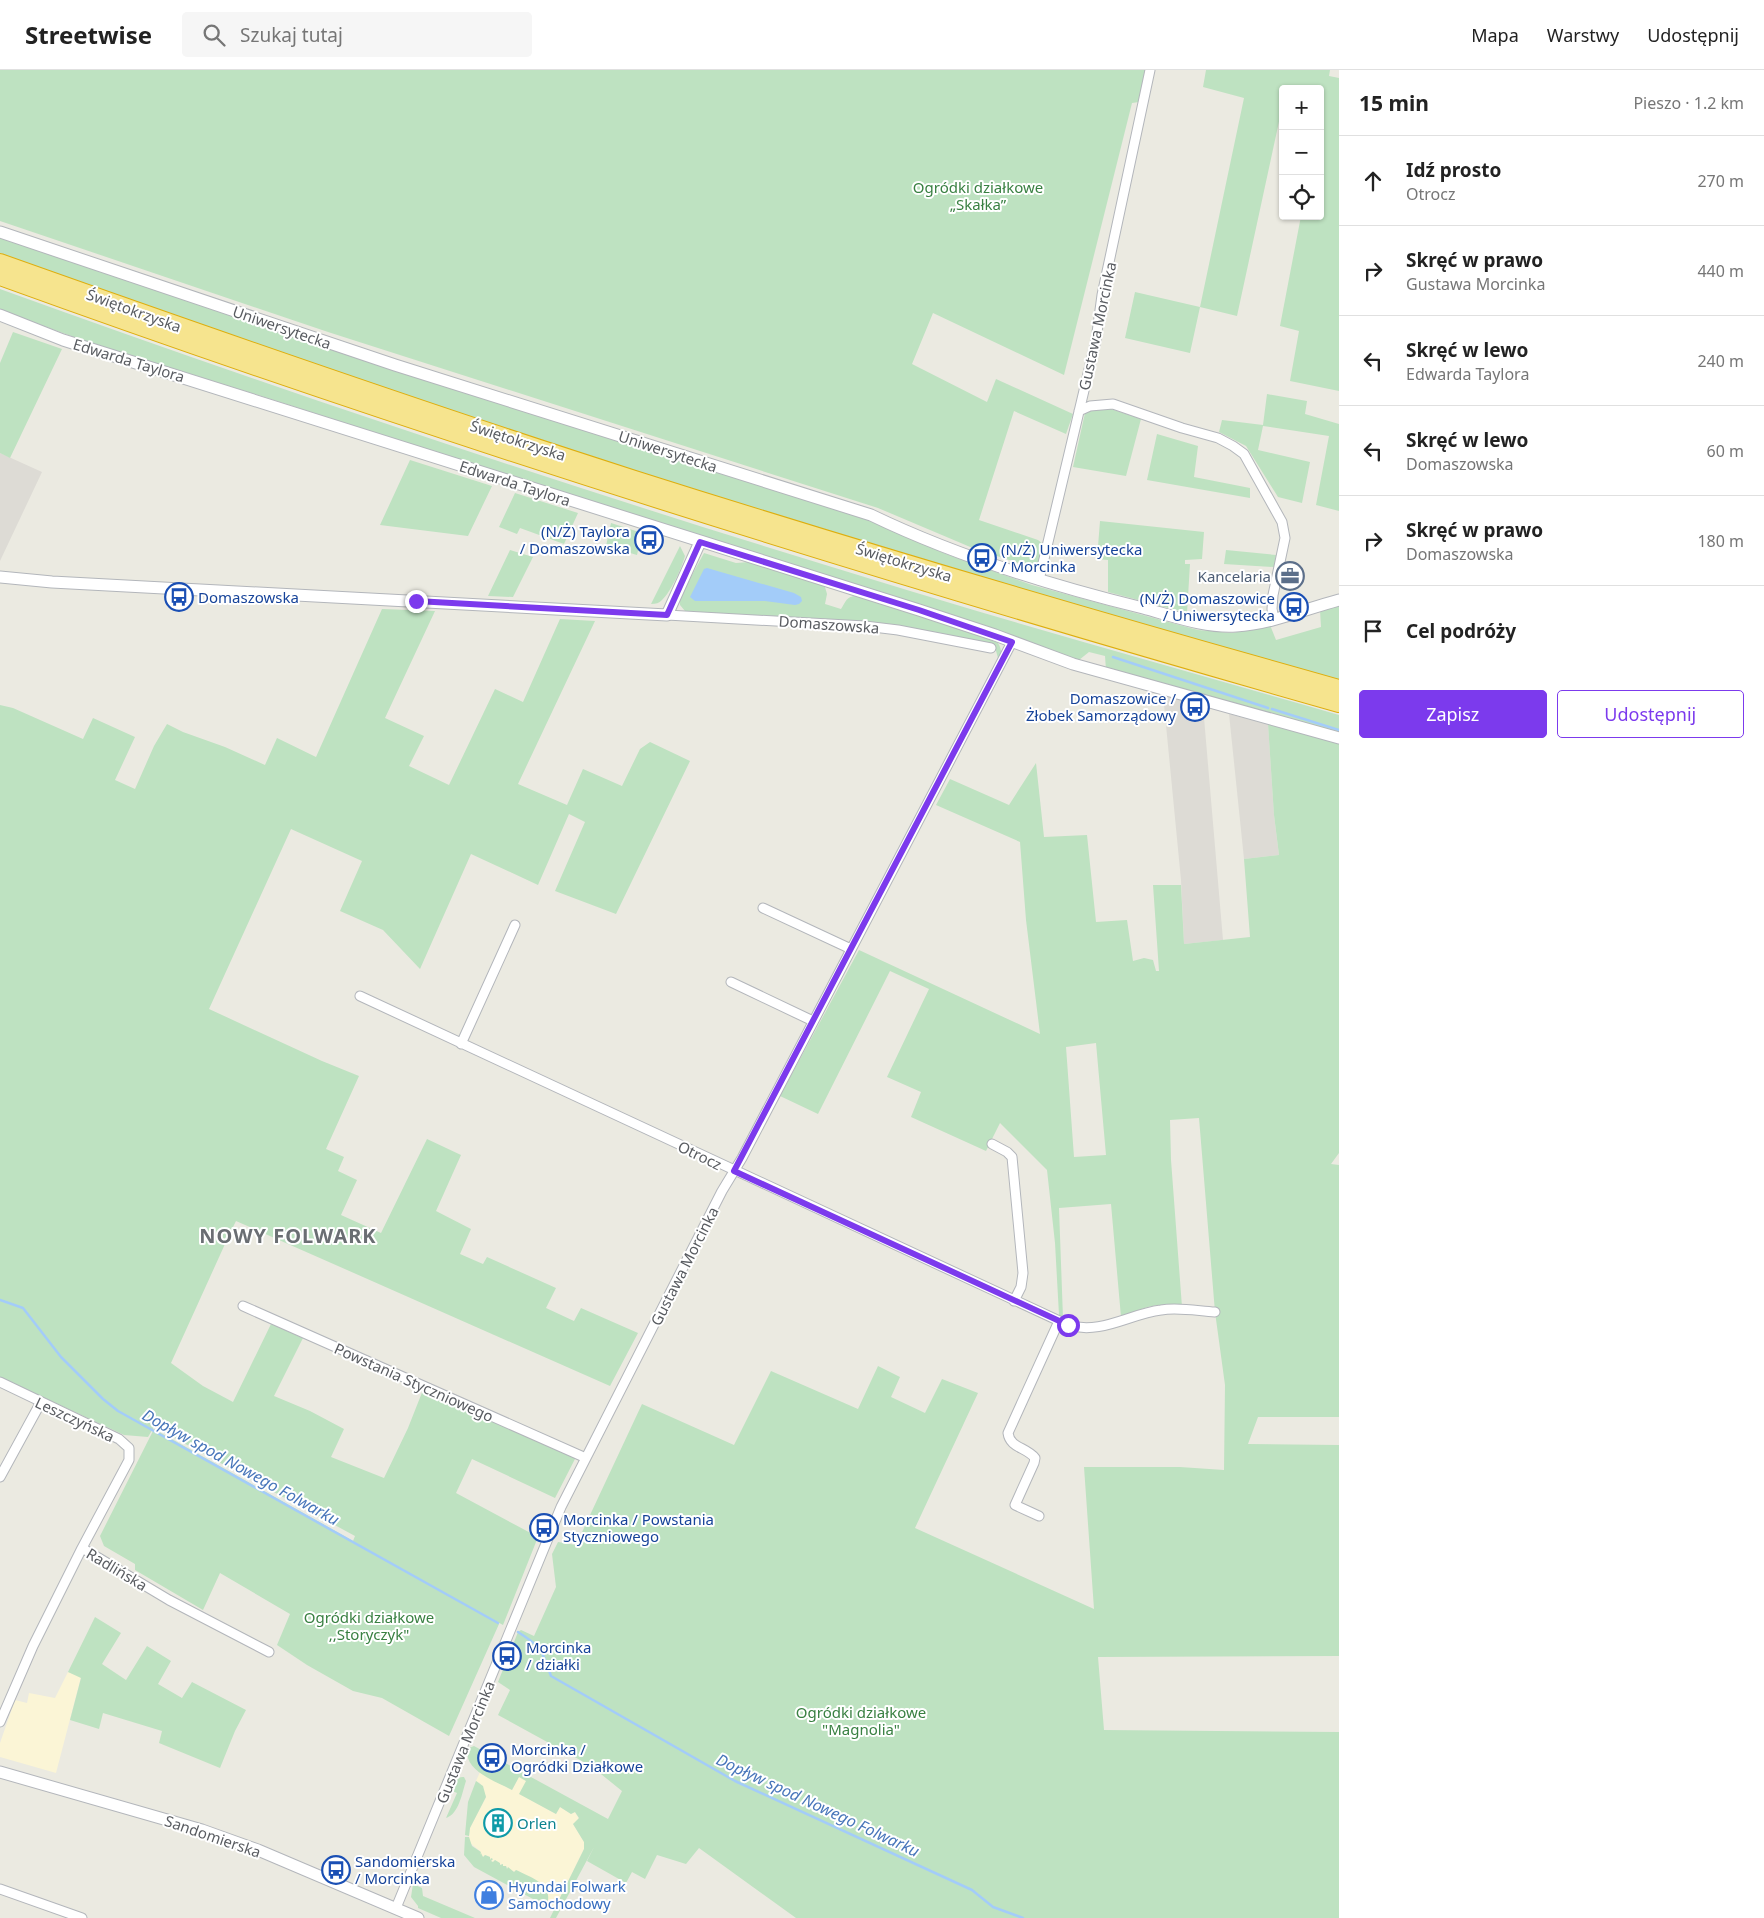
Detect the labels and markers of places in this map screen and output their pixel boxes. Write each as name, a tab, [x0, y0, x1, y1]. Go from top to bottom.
place label: (N/Ż) Taylora / Domaszowska	[520, 521, 630, 558]
bus stop icon: (N/Ż) Taylora / Domaszowska	[634, 525, 664, 555]
place label: (N/Ż) Uniwersytecka / Morcinka	[1001, 539, 1142, 576]
bus stop icon: (N/Ż) Uniwersytecka / Morcinka	[967, 543, 997, 573]
office icon: Kancelaria	[1275, 561, 1305, 591]
place label: Kancelaria	[1198, 566, 1271, 586]
bus stop icon: Domaszowska	[164, 582, 194, 612]
place label: Domaszowska	[198, 587, 299, 607]
place label: (N/Ż) Domaszowice / Uniwersytecka	[1140, 588, 1275, 625]
bus stop icon: (N/Ż) Domaszowice / Uniwersytecka	[1279, 592, 1309, 622]
place label: Domaszowice / Żłobek Samorządowy	[1026, 688, 1176, 725]
bus stop icon: Domaszowice / Żłobek Samorządowy	[1180, 692, 1210, 722]
place label: Morcinka / Powstania Styczniowego	[563, 1509, 714, 1546]
bus stop icon: Morcinka / Powstania Styczniowego	[529, 1513, 559, 1543]
place label: Morcinka / działki	[526, 1637, 591, 1674]
bus stop icon: Morcinka / działki	[492, 1641, 522, 1671]
place label: Morcinka / Ogródki Działkowe	[511, 1739, 643, 1776]
bus stop icon: Morcinka / Ogródki Działkowe	[477, 1743, 507, 1773]
building icon: Orlen	[483, 1808, 513, 1838]
place label: Orlen	[517, 1813, 557, 1833]
place label: Sandomierska / Morcinka	[355, 1851, 455, 1888]
bus stop icon: Sandomierska / Morcinka	[321, 1855, 351, 1885]
place label: Hyundai Folwark Samochodowy	[508, 1876, 626, 1913]
shop icon: Hyundai Folwark Samochodowy	[474, 1880, 504, 1910]

